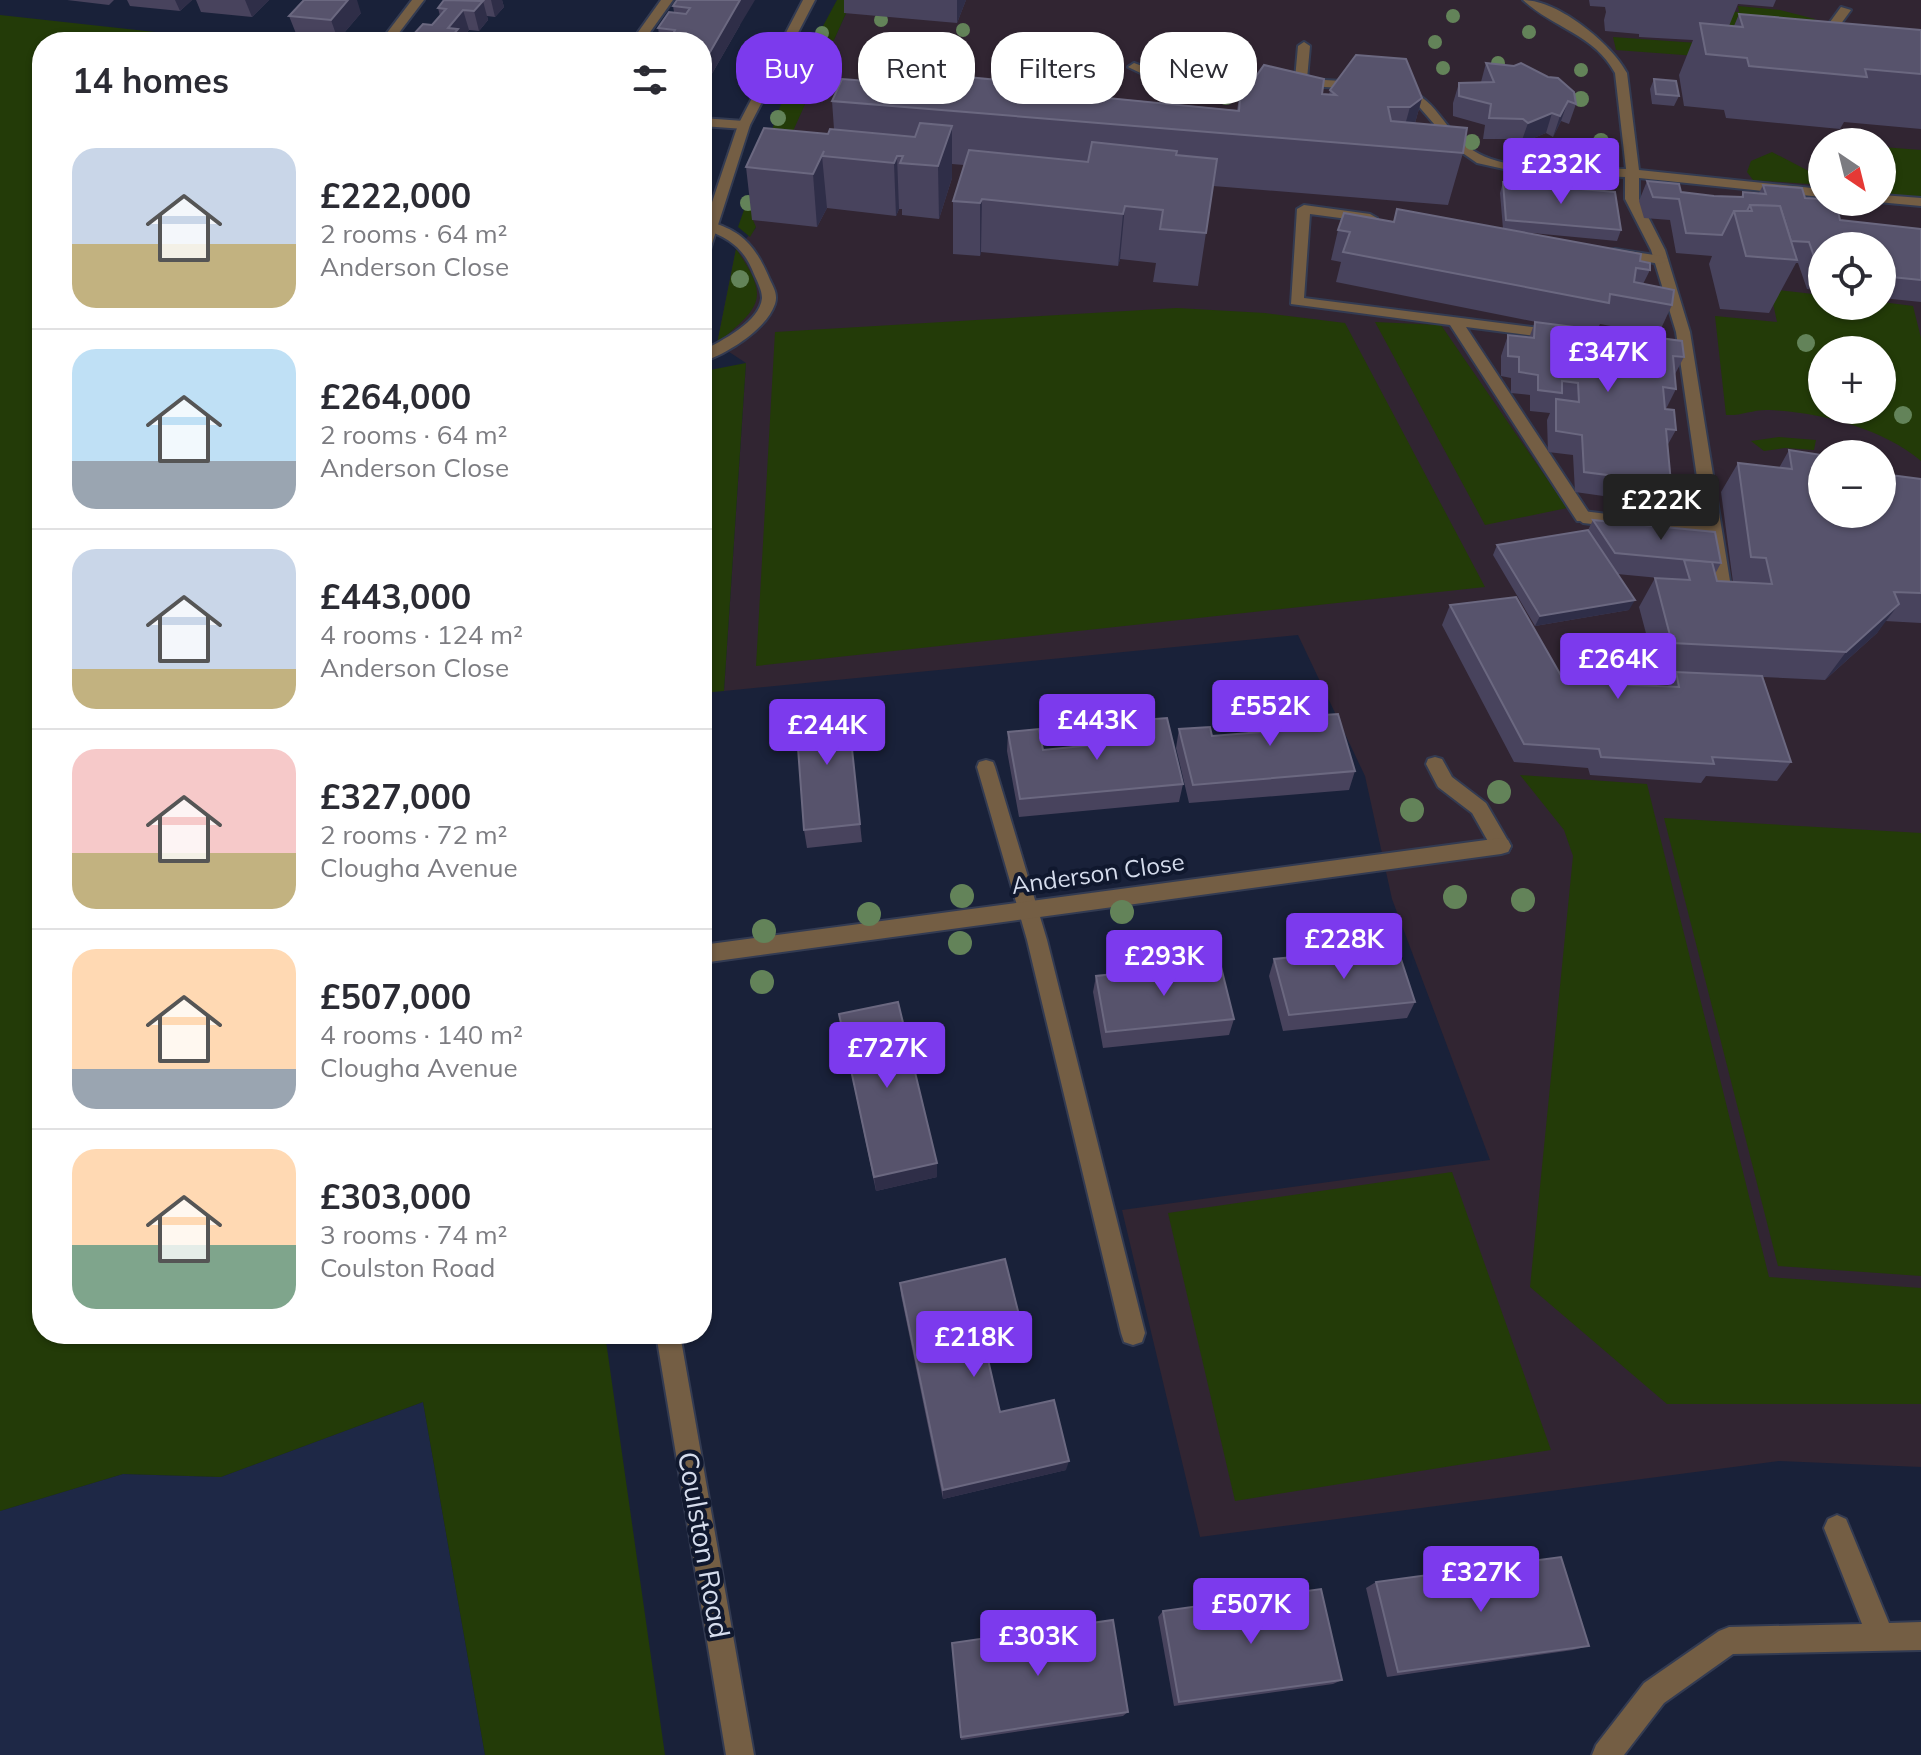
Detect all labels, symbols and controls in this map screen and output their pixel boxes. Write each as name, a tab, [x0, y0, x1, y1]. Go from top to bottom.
chip: Buy	[736, 32, 842, 104]
chip: Rent	[858, 32, 975, 104]
chip: Filters	[991, 32, 1124, 104]
chip: New	[1140, 32, 1257, 104]
icon: filters	[628, 58, 672, 102]
text: 14 homes	[72, 59, 229, 102]
north arrow	[1808, 128, 1896, 216]
map controls	[1808, 128, 1896, 528]
pin: £232K	[1505, 138, 1617, 206]
text: £232K	[1521, 147, 1601, 180]
text: £222,000	[320, 174, 471, 217]
icon: home	[136, 180, 232, 276]
text: 2 rooms · 64 m²	[320, 217, 507, 250]
button: locate	[1808, 232, 1896, 320]
text: Anderson Close	[320, 250, 509, 283]
pin: £347K	[1552, 326, 1664, 394]
text: £347K	[1568, 335, 1648, 368]
button: +	[1808, 336, 1896, 424]
text: £264,000	[320, 375, 471, 418]
icon: home	[136, 381, 232, 477]
text: 2 rooms · 64 m²	[320, 418, 507, 451]
button: −	[1808, 440, 1896, 528]
text: Anderson Close	[320, 451, 509, 484]
pin: £222K	[1605, 474, 1717, 542]
text: £222K	[1621, 483, 1701, 516]
text: £443,000	[320, 575, 471, 618]
icon: home	[136, 581, 232, 677]
text: 4 rooms · 124 m²	[320, 618, 523, 651]
pin: £264K	[1562, 633, 1674, 701]
text: £264K	[1578, 642, 1658, 675]
text: Anderson Close	[320, 651, 509, 684]
pin: £552K	[1214, 680, 1326, 748]
text: £552K	[1230, 689, 1310, 722]
pin: £443K	[1041, 694, 1153, 762]
pin: £244K	[771, 699, 883, 767]
text: £443K	[1057, 703, 1137, 736]
text: £244K	[787, 708, 867, 741]
text: £327,000	[320, 775, 471, 818]
icon: home	[136, 781, 232, 877]
text: 2 rooms · 72 m²	[320, 818, 507, 851]
street label: Anderson Close	[1009, 846, 1186, 900]
text: Clougha Avenue	[320, 851, 518, 884]
pin: £228K	[1288, 913, 1400, 981]
text: £228K	[1304, 922, 1384, 955]
pin: £293K	[1108, 930, 1220, 998]
text: £293K	[1124, 939, 1204, 972]
text: £507,000	[320, 975, 471, 1018]
icon: home	[136, 981, 232, 1077]
text: 4 rooms · 140 m²	[320, 1018, 523, 1051]
pin: £727K	[831, 1022, 943, 1090]
text: £727K	[847, 1031, 927, 1064]
text: Clougha Avenue	[320, 1051, 518, 1084]
text: £303,000	[320, 1175, 471, 1218]
icon: home	[136, 1181, 232, 1277]
text: 3 rooms · 74 m²	[320, 1218, 507, 1251]
text: Coulston Road	[320, 1251, 495, 1284]
pin: £218K	[918, 1311, 1030, 1379]
text: £218K	[934, 1320, 1014, 1353]
street label: Coulston Road	[671, 1449, 738, 1641]
pin: £327K	[1425, 1546, 1537, 1614]
text: £327K	[1441, 1555, 1521, 1588]
pin: £507K	[1195, 1578, 1307, 1646]
text: £507K	[1211, 1587, 1291, 1620]
pin: £303K	[982, 1610, 1094, 1678]
text: £303K	[998, 1619, 1078, 1652]

